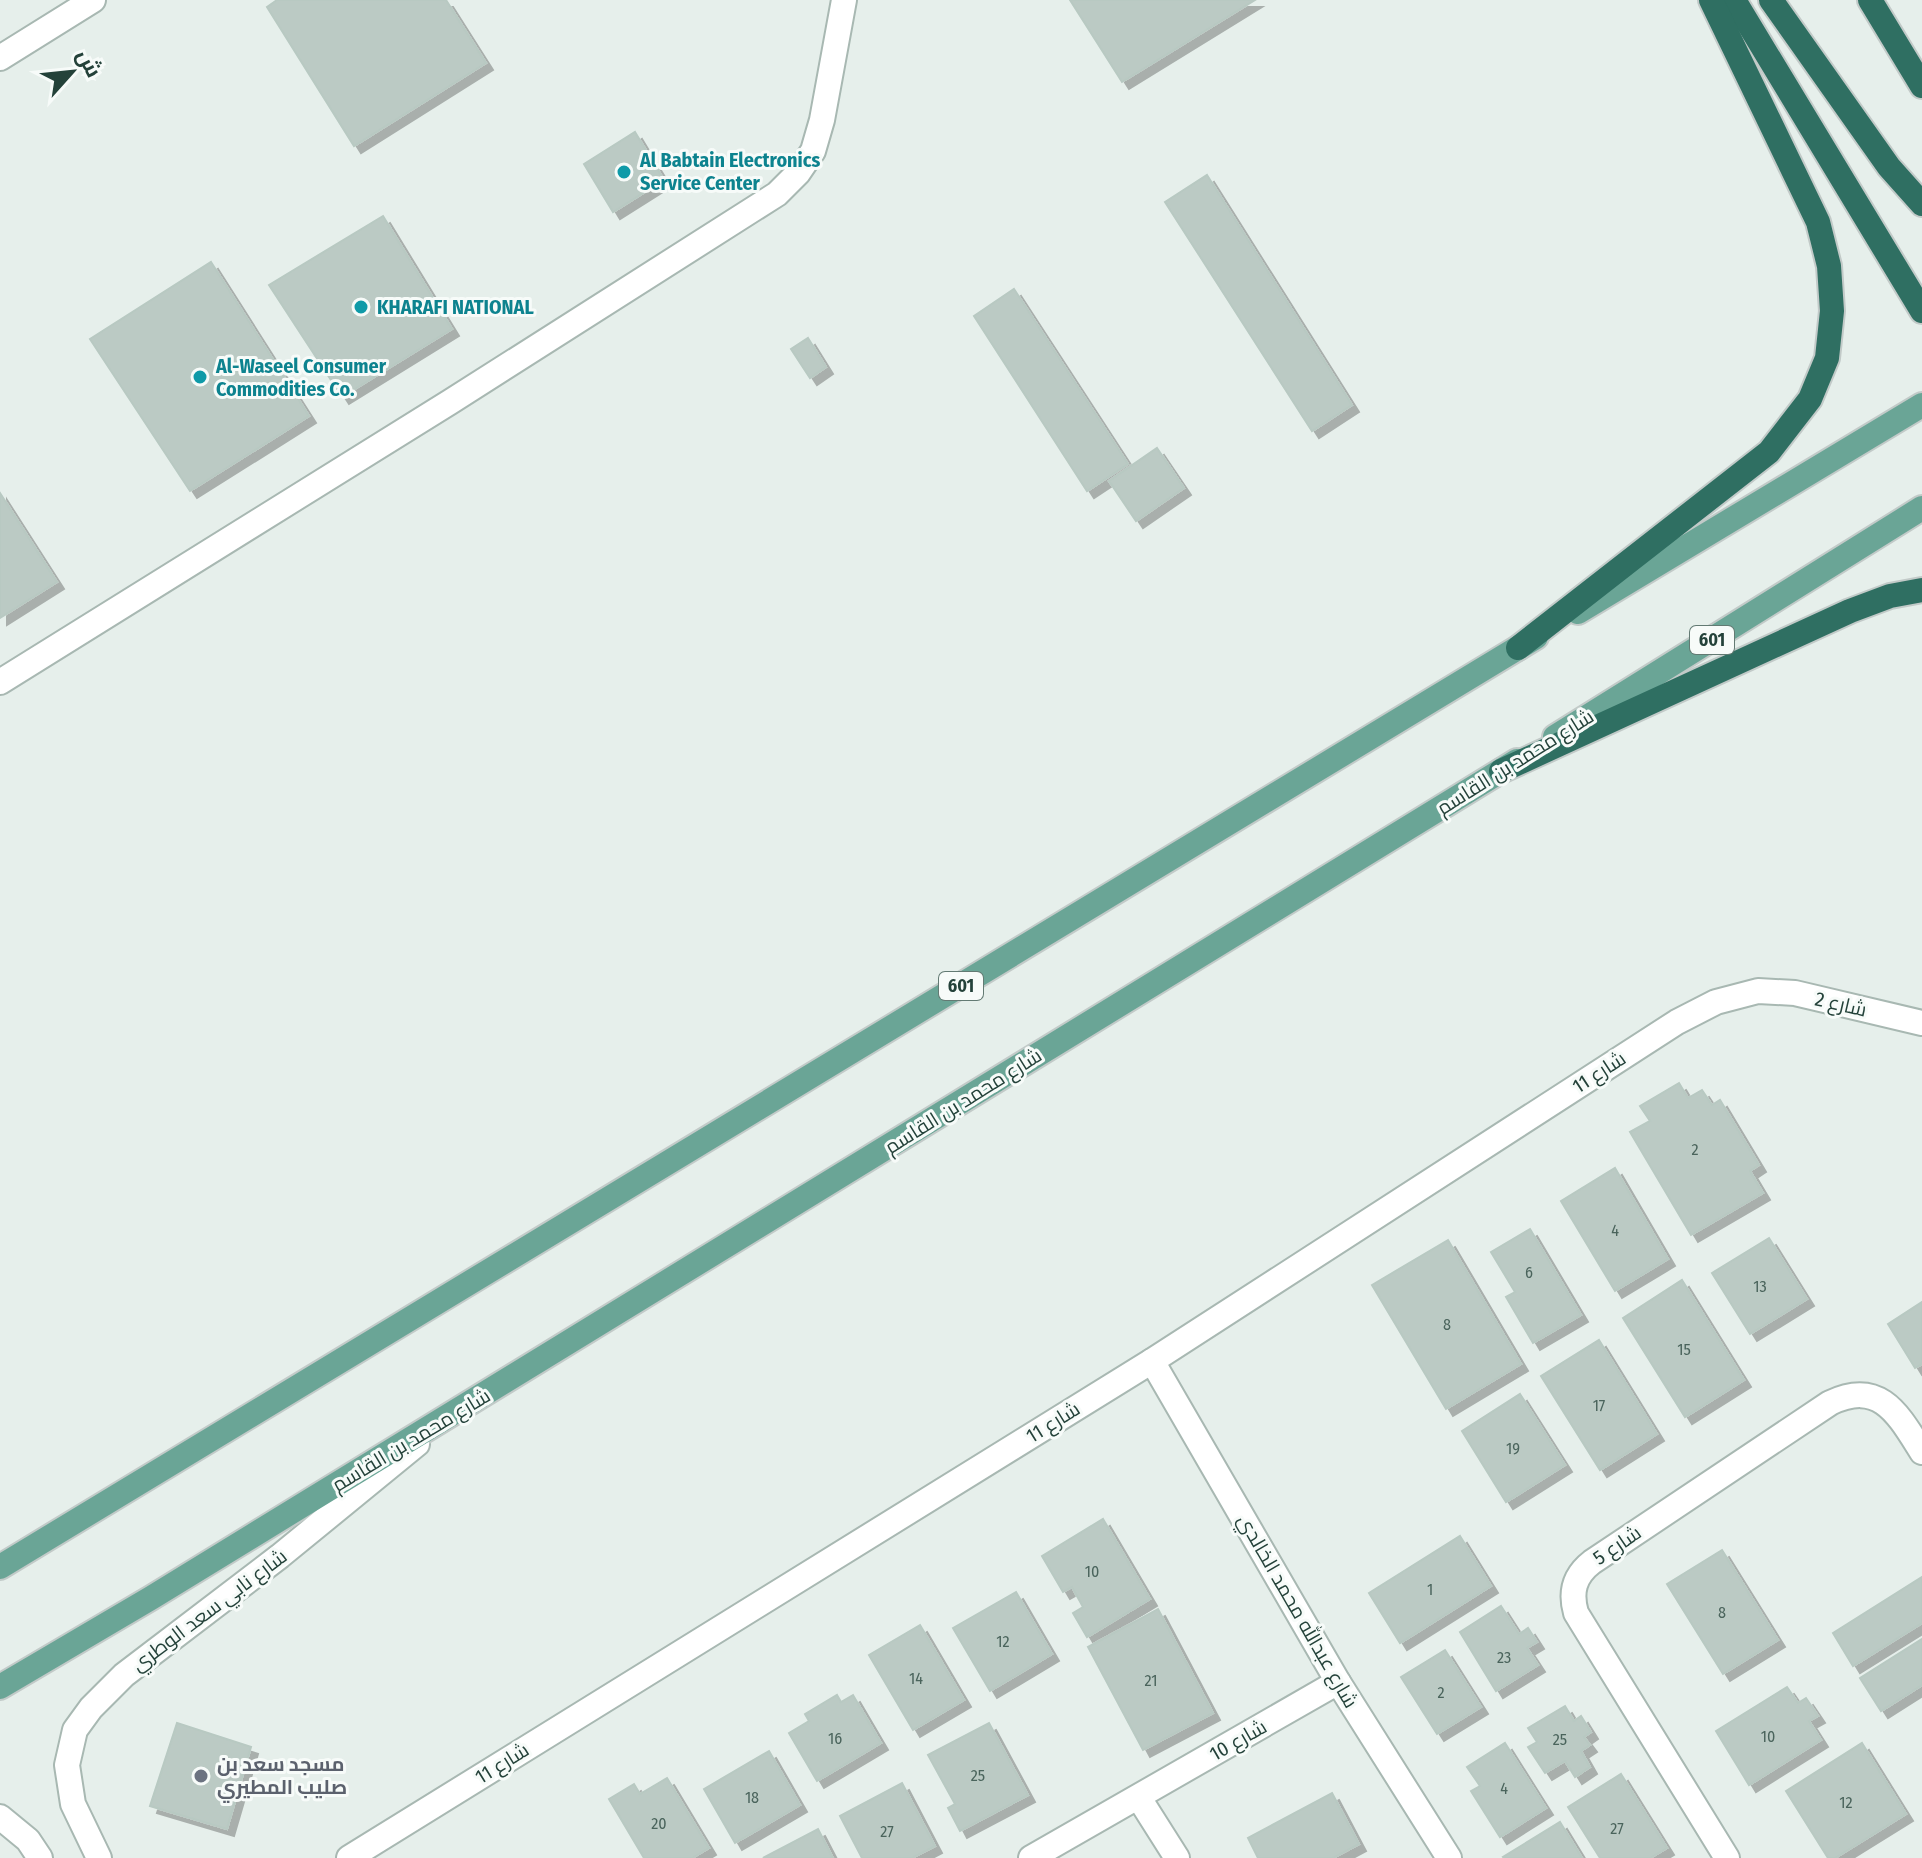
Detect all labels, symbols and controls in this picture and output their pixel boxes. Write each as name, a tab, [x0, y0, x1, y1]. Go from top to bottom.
north arrow	[32, 32, 112, 112]
text: ش	[71, 44, 108, 82]
place label: Al Babtain Electronics Service Center	[639, 148, 820, 195]
marker: Al Babtain Electronics Service Center	[615, 163, 633, 181]
place label: KHARAFI NATIONAL	[377, 295, 534, 319]
marker: KHARAFI NATIONAL	[352, 298, 370, 316]
place label: Al-Waseel Consumer Commodities Co.	[215, 354, 387, 401]
marker: Al-Waseel Consumer Commodities Co.	[191, 368, 209, 386]
road number: 601	[1690, 626, 1734, 654]
street label: شارع محمد بن القاسم	[1432, 704, 1599, 822]
road number: 601	[939, 972, 983, 1000]
street label: شارع 2	[1812, 986, 1869, 1024]
street label: شارع محمد بن القاسم	[880, 1043, 1047, 1161]
street label: شارع 11	[1568, 1046, 1631, 1100]
house number: 2	[1691, 1140, 1699, 1159]
house number: 4	[1611, 1221, 1619, 1240]
house number: 6	[1525, 1263, 1533, 1282]
house number: 13	[1753, 1277, 1767, 1296]
house number: 8	[1443, 1315, 1451, 1334]
house number: 15	[1677, 1340, 1691, 1359]
street label: شارع محمد بن القاسم	[327, 1383, 496, 1498]
street label: شارع 11	[1022, 1396, 1085, 1449]
house number: 17	[1593, 1396, 1606, 1415]
house number: 19	[1506, 1439, 1520, 1458]
street label: شارع عبدالله محمد الخالدي	[1229, 1509, 1364, 1714]
street label: شارع 5	[1588, 1520, 1647, 1571]
street label: شارع نابي سعد الوطري	[127, 1544, 294, 1679]
house number: 10	[1085, 1562, 1099, 1581]
house number: 1	[1427, 1580, 1433, 1599]
house number: 8	[1718, 1603, 1726, 1622]
house number: 12	[996, 1632, 1010, 1651]
house number: 23	[1497, 1648, 1511, 1667]
house number: 14	[909, 1669, 923, 1688]
house number: 21	[1145, 1671, 1157, 1690]
house number: 2	[1437, 1683, 1445, 1702]
street label: شارع 10	[1205, 1714, 1272, 1768]
house number: 10	[1761, 1727, 1775, 1746]
house number: 16	[828, 1729, 842, 1748]
house number: 25	[1553, 1730, 1567, 1749]
street label: شارع 11	[471, 1737, 534, 1790]
place label: مسجد سعد بن صليب المطيري	[217, 1752, 347, 1803]
house number: 25	[971, 1766, 985, 1785]
marker: مسجد سعد بن صليب المطيري	[192, 1767, 210, 1785]
house number: 4	[1500, 1779, 1508, 1798]
house number: 18	[745, 1788, 759, 1807]
house number: 12	[1839, 1793, 1853, 1812]
house number: 20	[651, 1814, 667, 1833]
house number: 27	[1610, 1819, 1624, 1838]
house number: 27	[880, 1822, 894, 1841]

